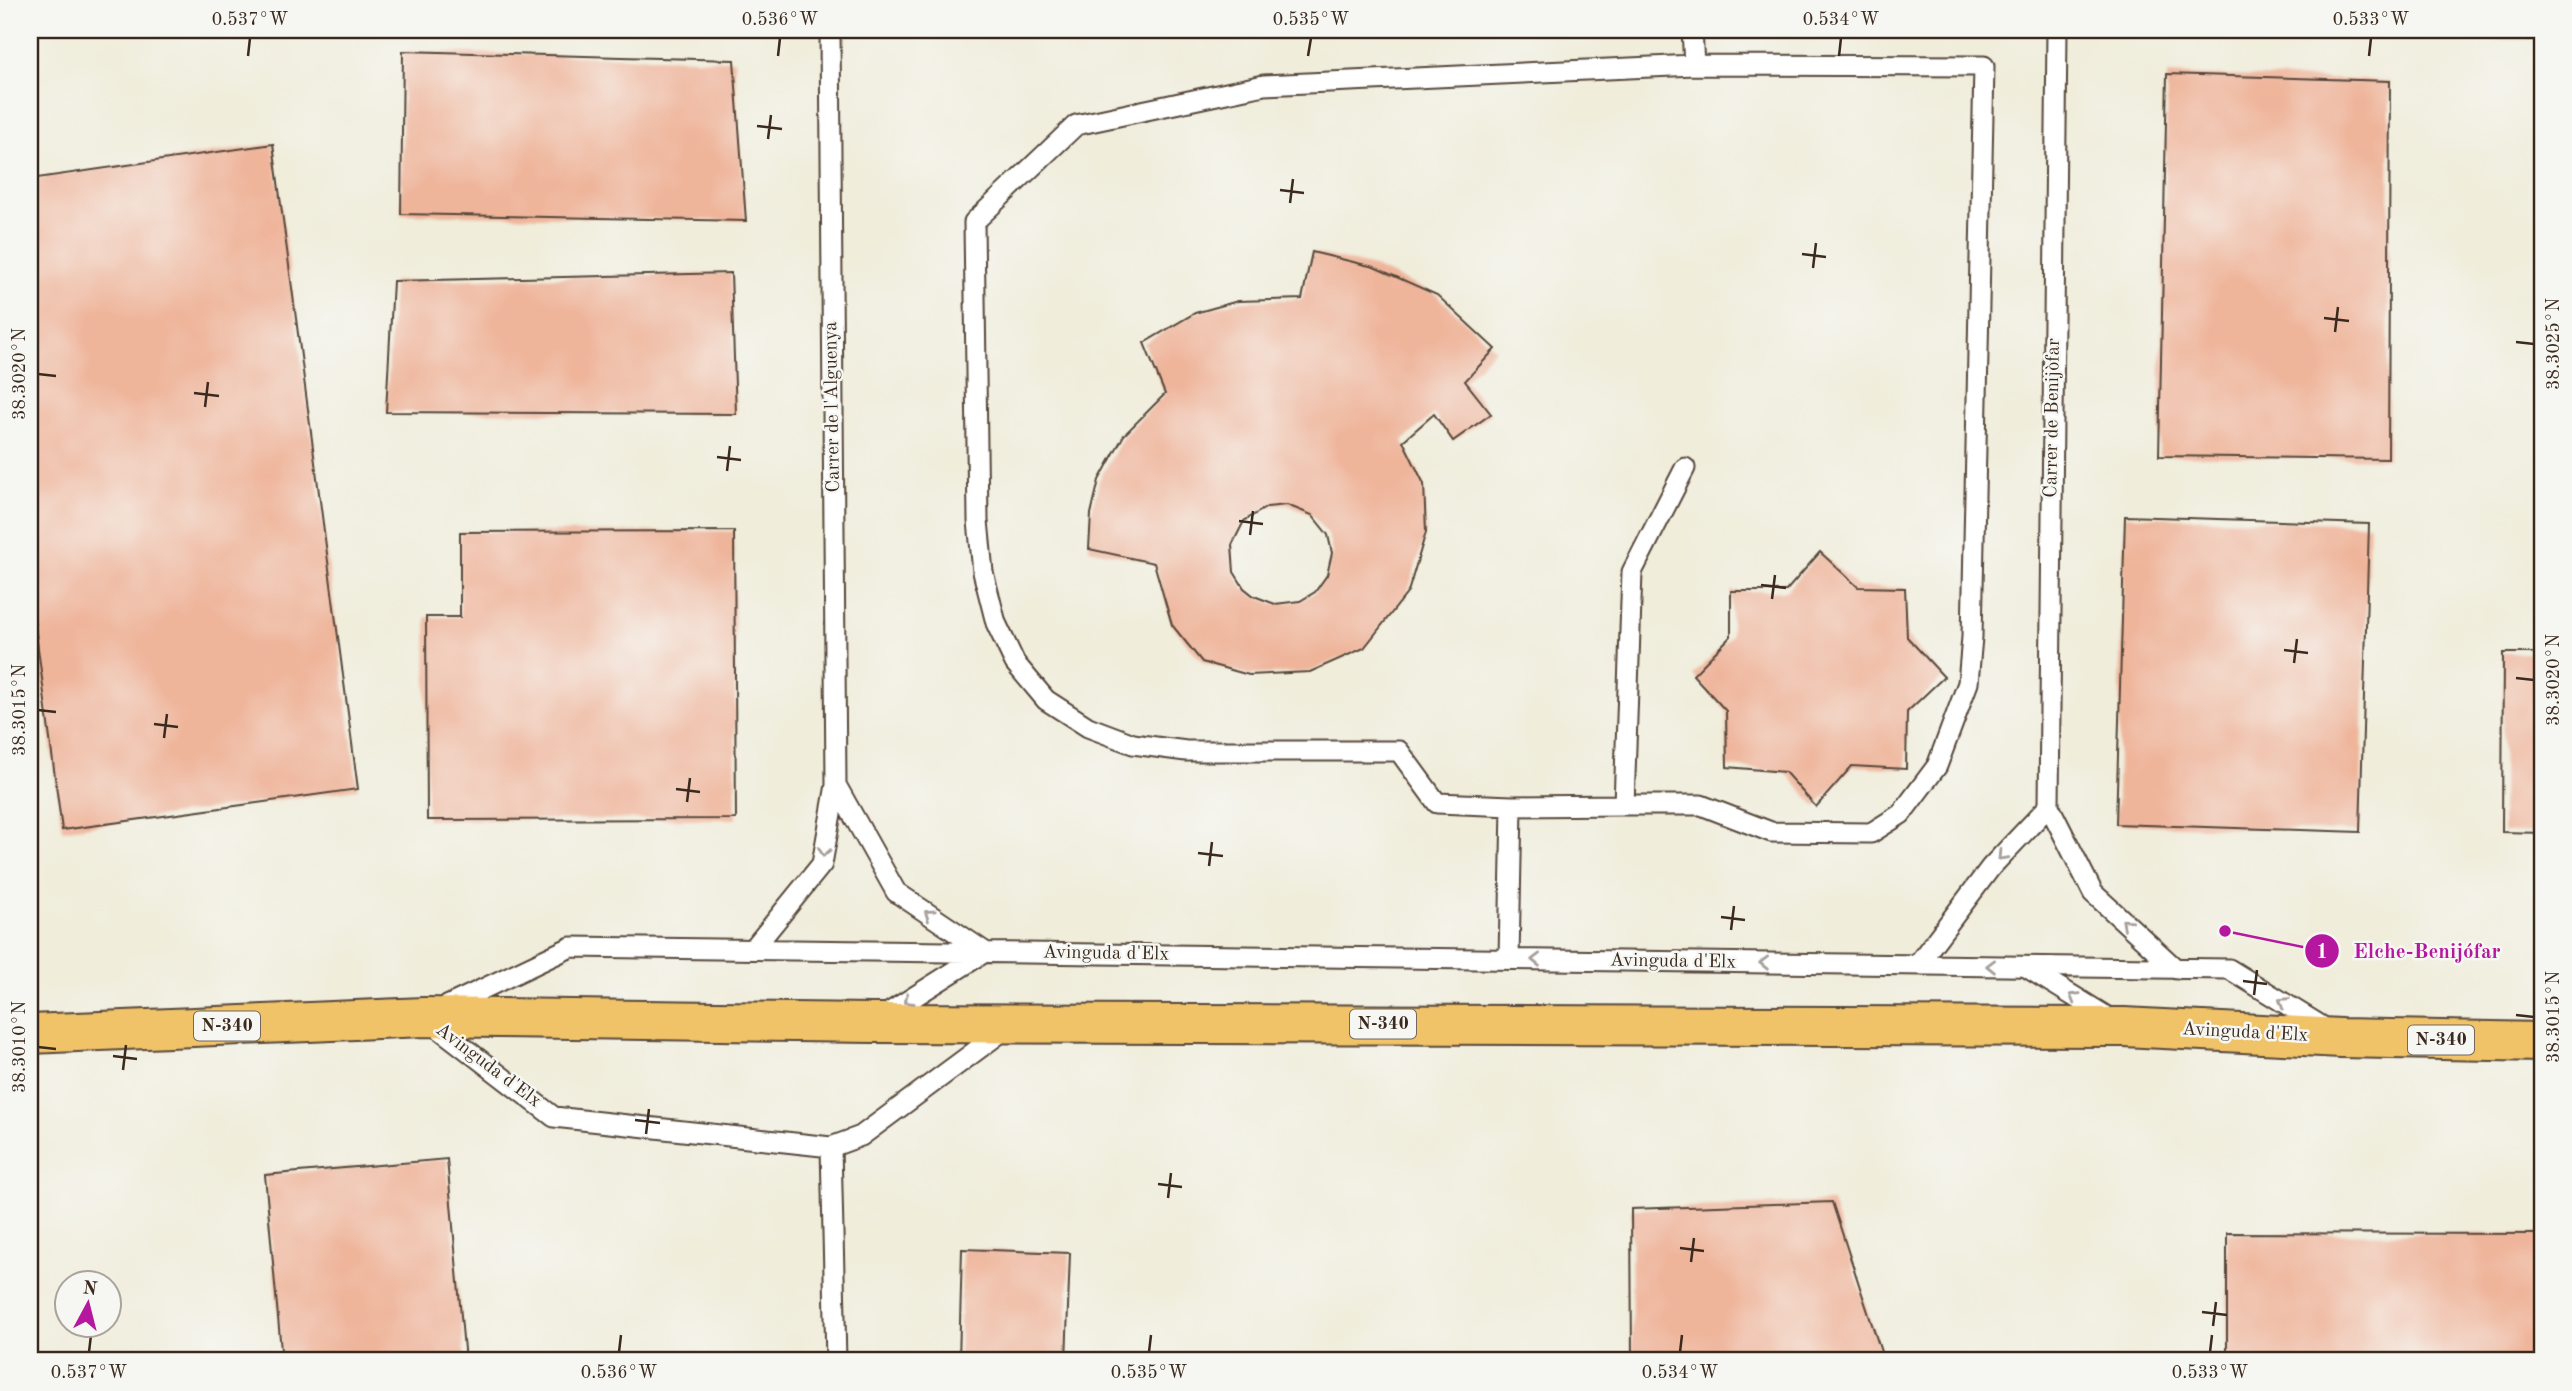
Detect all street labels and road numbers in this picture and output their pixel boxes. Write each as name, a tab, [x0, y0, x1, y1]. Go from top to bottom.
street label: Carrer de l'Alguenya	[822, 321, 844, 493]
street label: Carrer de Benijòfar	[2042, 338, 2064, 498]
street label: Avinguda d'Elx	[1043, 943, 1169, 965]
street label: Avinguda d'Elx	[1610, 951, 1736, 973]
road number: N-340	[1350, 1009, 1416, 1038]
road number: N-340	[194, 1012, 260, 1041]
street label: Avinguda d'Elx	[432, 1020, 544, 1112]
street label: Avinguda d'Elx	[2181, 1020, 2309, 1046]
road number: N-340	[2408, 1026, 2474, 1055]

